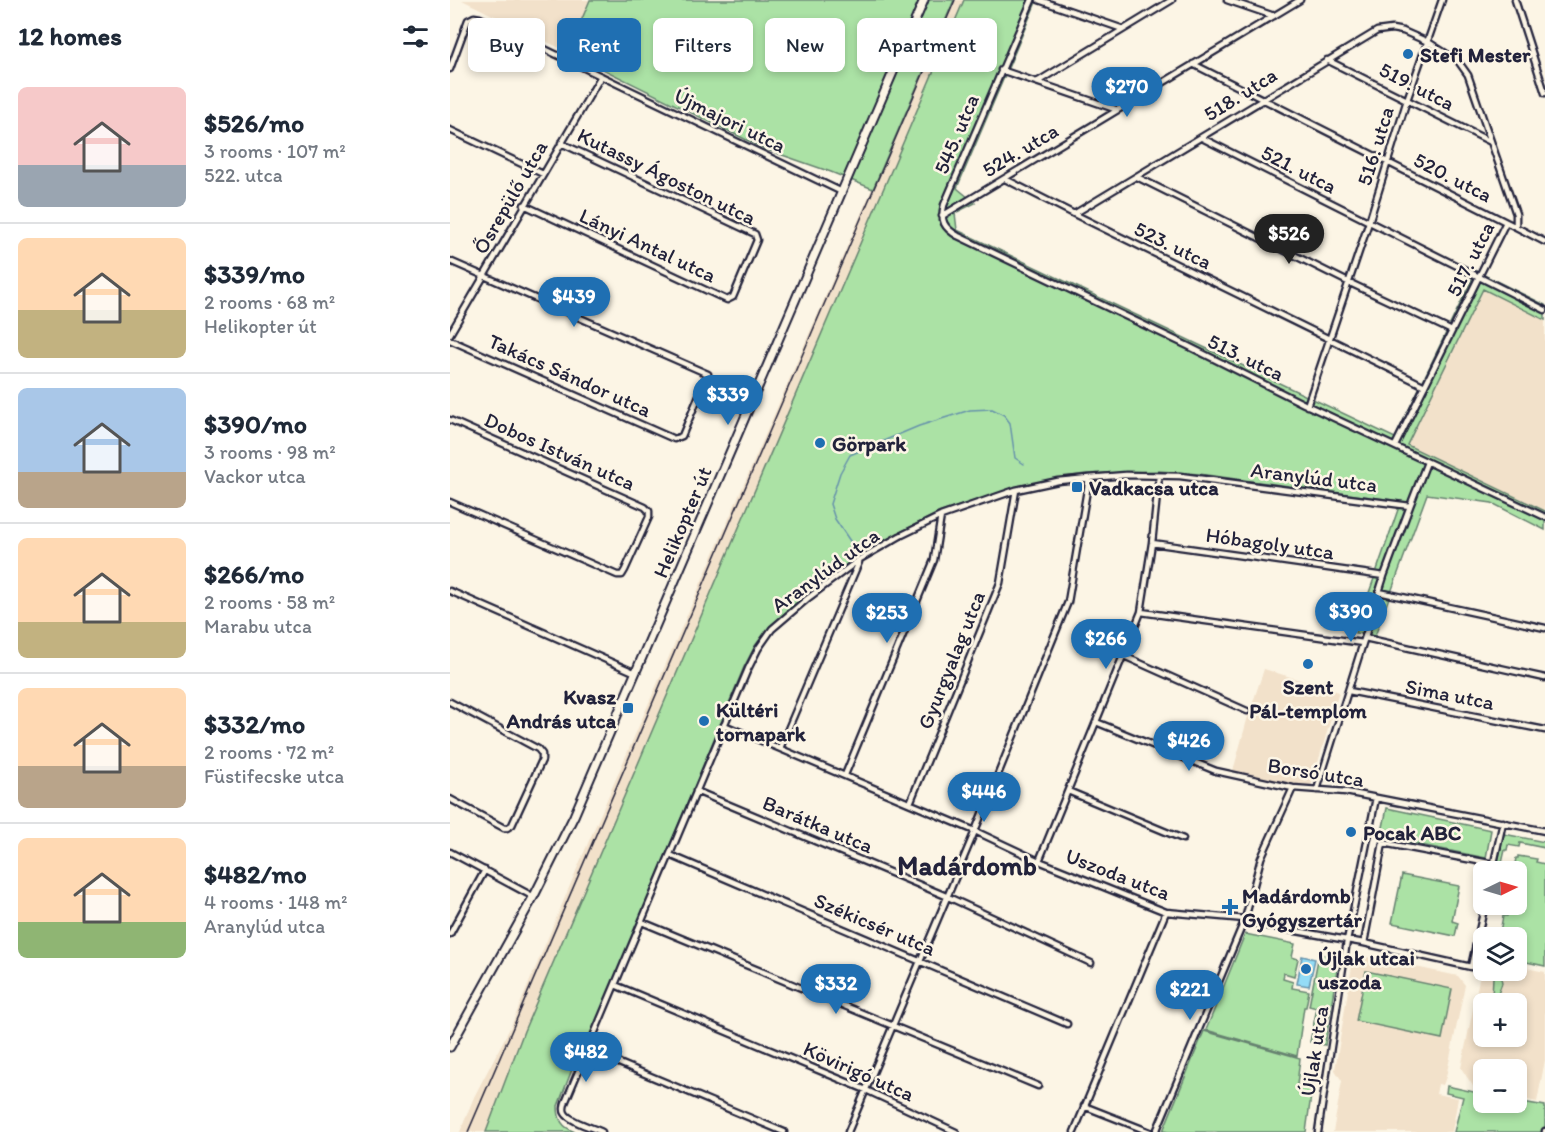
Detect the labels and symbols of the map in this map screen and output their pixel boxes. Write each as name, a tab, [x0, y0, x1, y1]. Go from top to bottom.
place label: Stefi Mester	[1420, 42, 1531, 67]
marker: Stefi Mester	[1401, 47, 1415, 61]
street label: 519. utca	[1375, 56, 1459, 116]
street label: 518. utca	[1199, 62, 1281, 126]
pin: $270	[1091, 67, 1163, 118]
street label: Újmajori utca	[670, 82, 790, 158]
street label: 545. utca	[928, 90, 984, 178]
street label: 516. utca	[1351, 104, 1399, 188]
street label: 524. utca	[978, 118, 1062, 182]
street label: Kutassy Ágoston utca	[574, 122, 760, 230]
street label: Ősrepülő utca	[467, 136, 553, 258]
street label: 521. utca	[1257, 139, 1341, 199]
street label: 520. utca	[1410, 147, 1496, 207]
street label: Lányi Antal utca	[576, 202, 720, 288]
pin: $526	[1253, 214, 1325, 265]
street label: 523. utca	[1130, 216, 1216, 274]
street label: 517. utca	[1441, 217, 1499, 301]
pin: $439	[538, 277, 610, 328]
street label: Takács Sándor utca	[485, 328, 655, 422]
street label: 513. utca	[1204, 328, 1288, 386]
pin: $339	[692, 375, 764, 426]
street label: Dobos István utca	[481, 407, 639, 495]
place label: Görpark	[832, 431, 907, 457]
marker: Görpark	[813, 436, 827, 450]
street label: Aranylúd utca	[1249, 457, 1379, 497]
street label: Helikopter út	[647, 463, 717, 581]
place label: Vadkacsa utca	[1089, 475, 1219, 500]
marker: Vadkacsa utca	[1070, 480, 1084, 494]
street label: Hóbagoly utca	[1204, 522, 1336, 564]
street label: Aranylúd utca	[766, 523, 884, 617]
street label: Gyurgyalag utca	[912, 587, 990, 733]
pin: $390	[1315, 592, 1387, 643]
pin: $253	[851, 593, 923, 644]
pin: $266	[1070, 619, 1142, 670]
marker: Szent Pál-templom	[1301, 657, 1315, 671]
street label: Sima utca	[1403, 673, 1497, 715]
place label: Szent Pál-templom	[1249, 674, 1367, 724]
place label: Kvasz András utca	[505, 684, 617, 733]
place label: Kültéri tornapark	[716, 697, 807, 747]
marker: Kvasz András utca	[621, 701, 635, 715]
marker: Kültéri tornapark	[697, 714, 711, 728]
pin: $426	[1153, 721, 1225, 772]
street label: Borsó utca	[1266, 752, 1366, 792]
pin: $446	[948, 772, 1020, 823]
street label: Barátka utca	[759, 790, 877, 859]
place label: Pocak ABC	[1363, 820, 1462, 845]
marker: Pocak ABC	[1344, 825, 1358, 839]
street label: Uszoda utca	[1062, 843, 1174, 905]
district label: Madárdomb	[897, 849, 1037, 882]
north arrow	[1473, 861, 1527, 915]
place label: Madárdomb Gyógyszertár	[1242, 883, 1363, 933]
street label: Székicsér utca	[810, 887, 940, 961]
marker: Madárdomb Gyógyszertár	[1223, 900, 1237, 914]
place label: Újlak utcai uszoda	[1317, 945, 1415, 994]
marker: Újlak utcai uszoda	[1299, 962, 1313, 976]
pin: $332	[800, 964, 872, 1015]
pin: $221	[1154, 970, 1226, 1021]
street label: Újlak utca	[1295, 1004, 1334, 1098]
pin: $482	[550, 1032, 622, 1083]
street label: Kövirigó utca	[800, 1035, 918, 1107]

